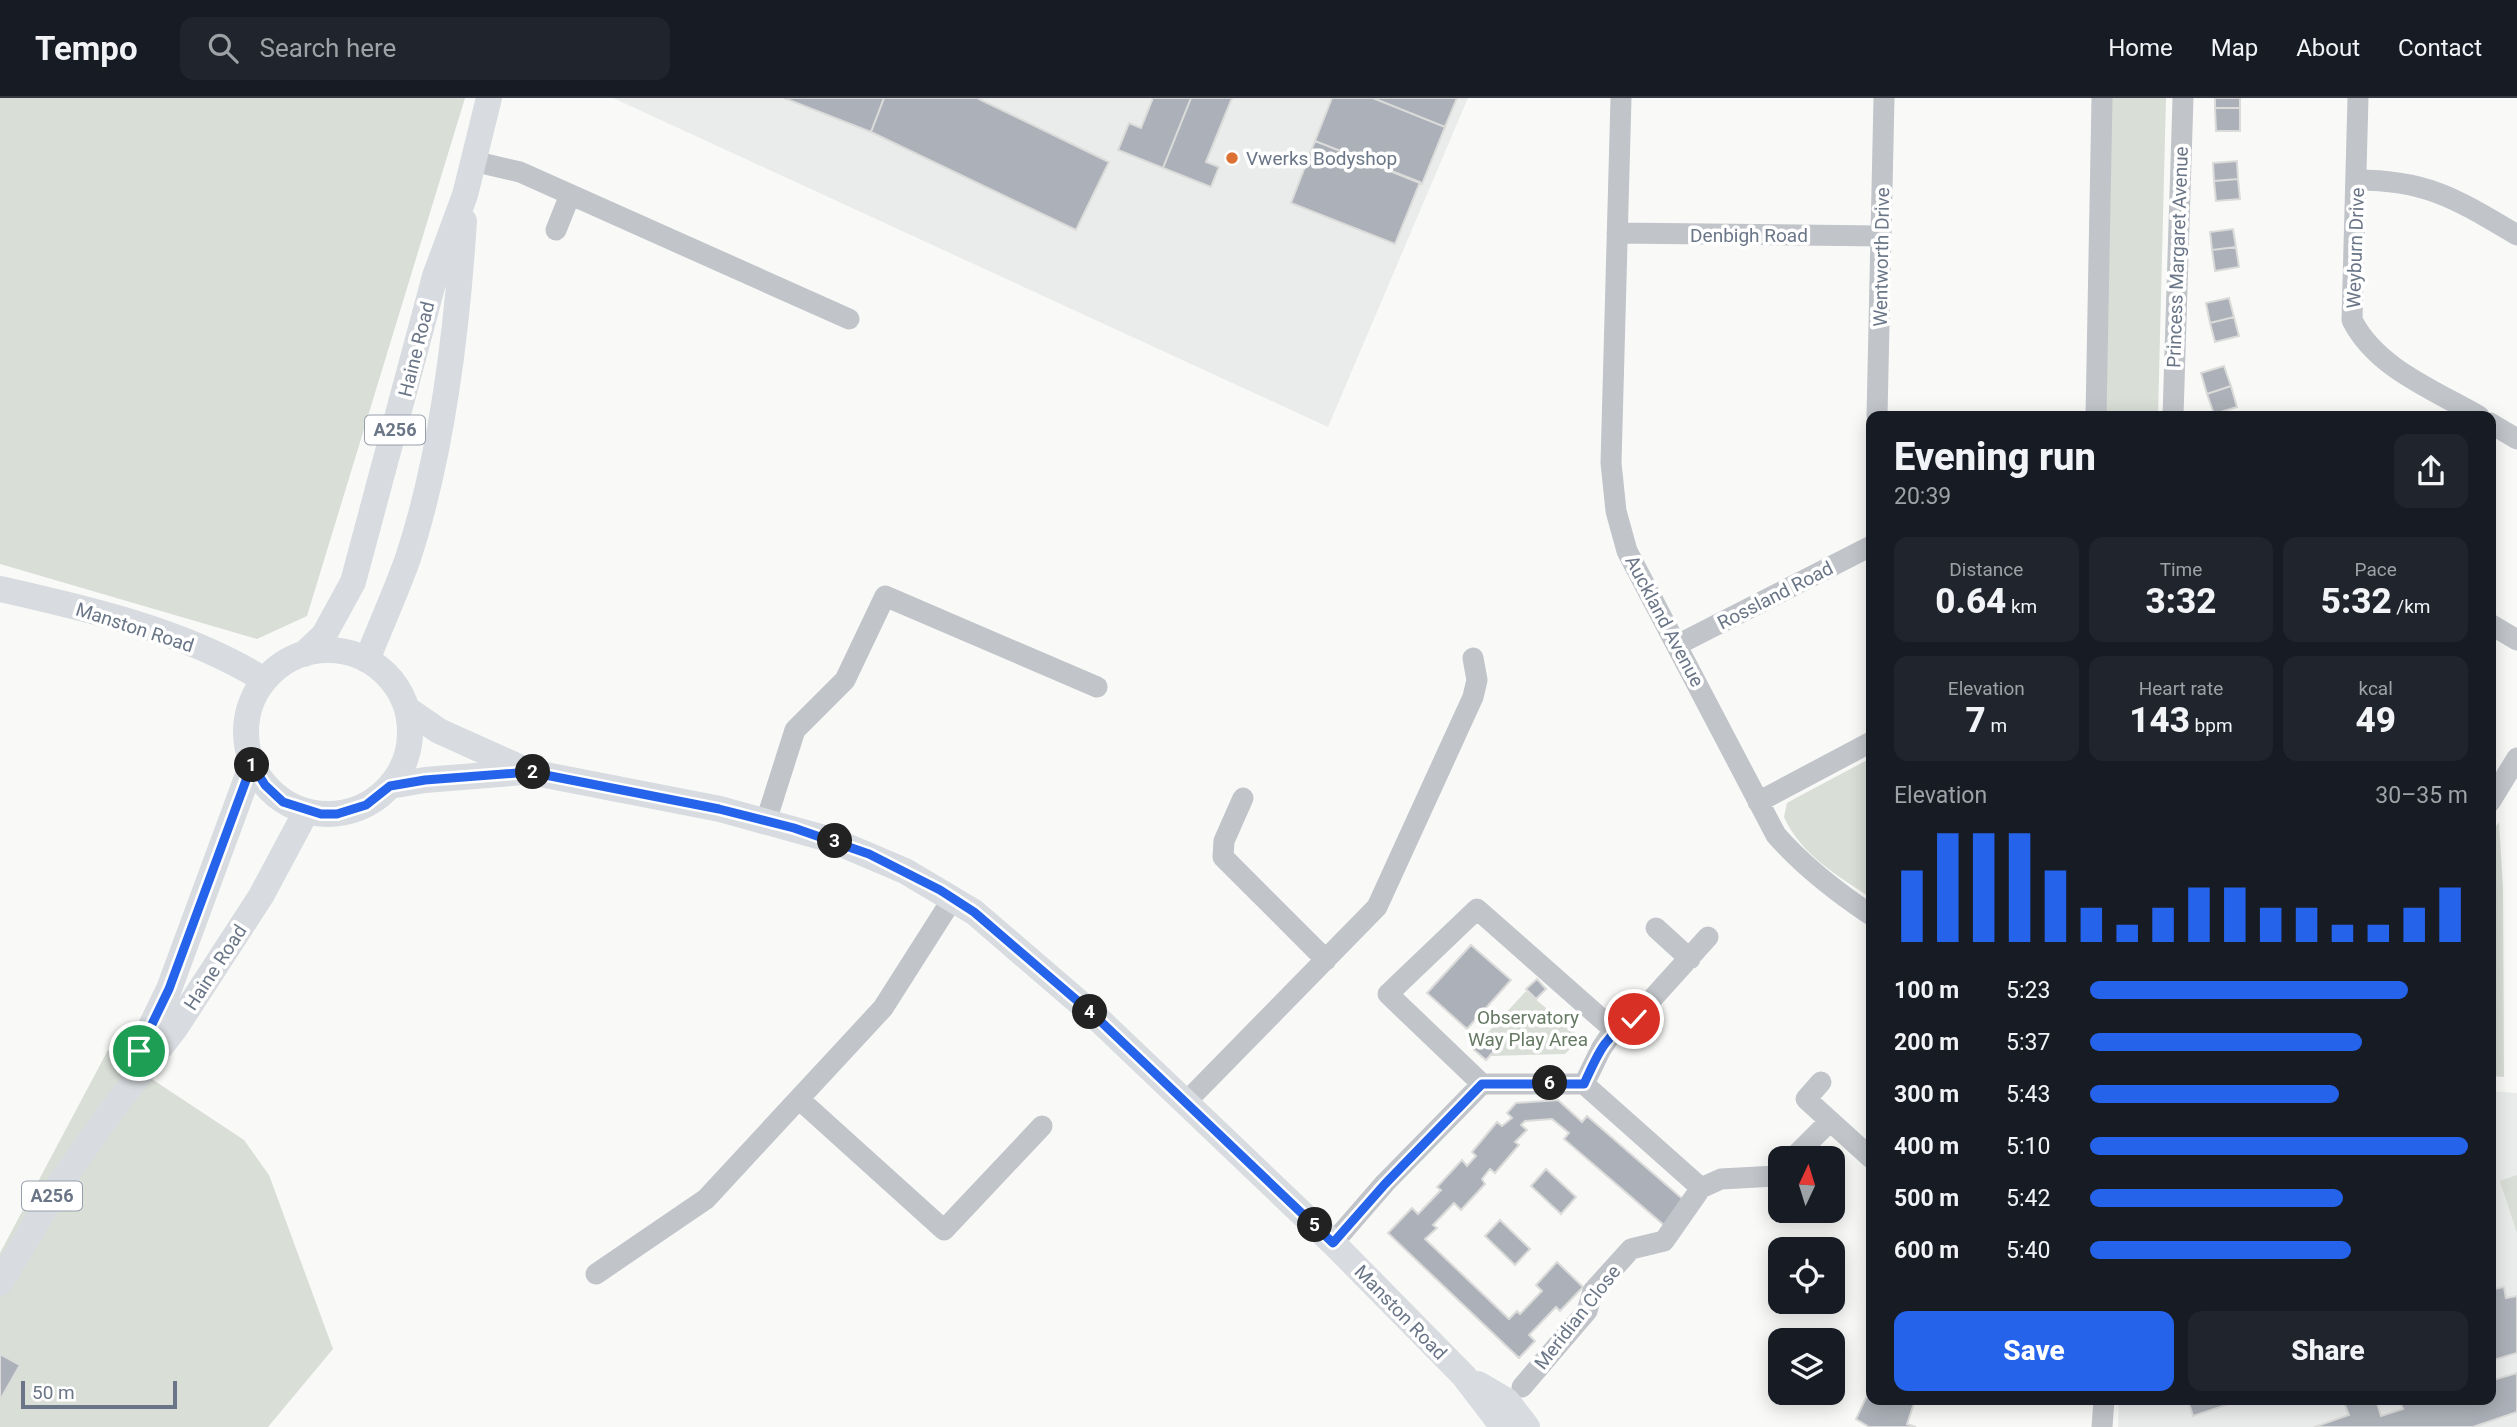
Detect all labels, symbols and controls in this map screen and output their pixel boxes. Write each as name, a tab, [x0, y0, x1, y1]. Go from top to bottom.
search box	[180, 17, 670, 80]
text: Tempo	[35, 29, 138, 68]
icon: search	[204, 29, 242, 67]
text: Search here	[260, 33, 396, 63]
text: Home	[2108, 34, 2173, 62]
text: Map	[2211, 34, 2258, 62]
text: About	[2296, 34, 2360, 62]
text: Contact	[2398, 34, 2482, 62]
street label: Princess Margaret Avenue	[2162, 146, 2193, 368]
place label: Vwerks Bodyshop	[1246, 147, 1397, 170]
marker: Vwerks Bodyshop	[1224, 150, 1240, 166]
street label: Wentworth Drive	[1869, 187, 1894, 327]
street label: Weyburn Drive	[2342, 187, 2369, 309]
street label: Denbigh Road	[1690, 224, 1808, 247]
street label: Haine Road	[394, 299, 439, 399]
road number: A256	[365, 416, 425, 444]
button: share	[2394, 434, 2468, 508]
text: Evening run	[1894, 435, 2096, 479]
text: 20:39	[1894, 483, 1951, 510]
street label: Auckland Avenue	[1620, 552, 1709, 691]
street label: Rossland Road	[1714, 556, 1837, 634]
text: Distance	[1949, 558, 2023, 581]
text: Time	[2160, 558, 2202, 581]
text: Pace	[2355, 558, 2397, 581]
text: 0.64	[1935, 581, 2006, 622]
text: 3:32	[2146, 581, 2216, 622]
text: 5:32	[2321, 581, 2392, 622]
text: km	[2006, 595, 2037, 618]
text: /km	[2392, 595, 2430, 618]
street label: Manston Road	[73, 598, 197, 657]
text: Elevation	[1948, 677, 2025, 700]
text: Heart rate	[2139, 677, 2223, 700]
text: kcal	[2358, 677, 2393, 700]
text: 7	[1966, 700, 1986, 741]
text: 143	[2129, 700, 2190, 741]
text: 49	[2355, 700, 2396, 741]
text: m	[1986, 714, 2007, 737]
text: bpm	[2190, 714, 2233, 737]
pin: 1	[234, 748, 270, 782]
text: 1	[246, 753, 257, 776]
pin: 2	[516, 754, 550, 790]
text: 2	[527, 760, 538, 783]
text: Elevation	[1894, 782, 1987, 809]
text: 30–35 m	[2375, 782, 2468, 809]
pin: 3	[818, 824, 852, 858]
text: 3	[829, 829, 840, 852]
street label: Haine Road	[179, 920, 252, 1014]
text: 100 m	[1894, 977, 1959, 1004]
text: 5:23	[2006, 977, 2050, 1004]
pin	[1604, 989, 1664, 1049]
pin: 4	[1072, 995, 1108, 1030]
text: 4	[1084, 1000, 1095, 1023]
icon: check	[1615, 1000, 1653, 1038]
park label: Observatory Way Play Area	[1468, 1006, 1588, 1051]
pin	[109, 1021, 169, 1081]
text: 200 m	[1894, 1029, 1959, 1056]
text: 5:37	[2006, 1029, 2050, 1056]
icon: arrive	[120, 1032, 158, 1070]
pin: 6	[1532, 1066, 1568, 1100]
text: 6	[1544, 1071, 1555, 1094]
text: 300 m	[1894, 1081, 1959, 1108]
text: 5:43	[2006, 1081, 2050, 1108]
text: 400 m	[1894, 1133, 1959, 1160]
text: 5:10	[2006, 1133, 2050, 1160]
north arrow	[1768, 1146, 1844, 1223]
map controls	[1768, 1146, 1845, 1405]
road number: A256	[22, 1182, 82, 1210]
text: 500 m	[1894, 1185, 1959, 1212]
text: 5:42	[2006, 1185, 2050, 1212]
pin: 5	[1298, 1208, 1332, 1242]
text: 5	[1309, 1213, 1320, 1236]
button: locate	[1768, 1237, 1845, 1314]
text: 600 m	[1894, 1237, 1959, 1264]
text: 5:40	[2006, 1237, 2050, 1264]
street label: Manston Road	[1350, 1260, 1452, 1365]
street label: Meridian Close	[1529, 1260, 1625, 1374]
button: Save	[1894, 1311, 2174, 1391]
button: Share	[2188, 1311, 2468, 1391]
button: layers	[1768, 1328, 1845, 1405]
scale bar	[21, 1378, 177, 1410]
text: 50 m	[32, 1381, 75, 1404]

